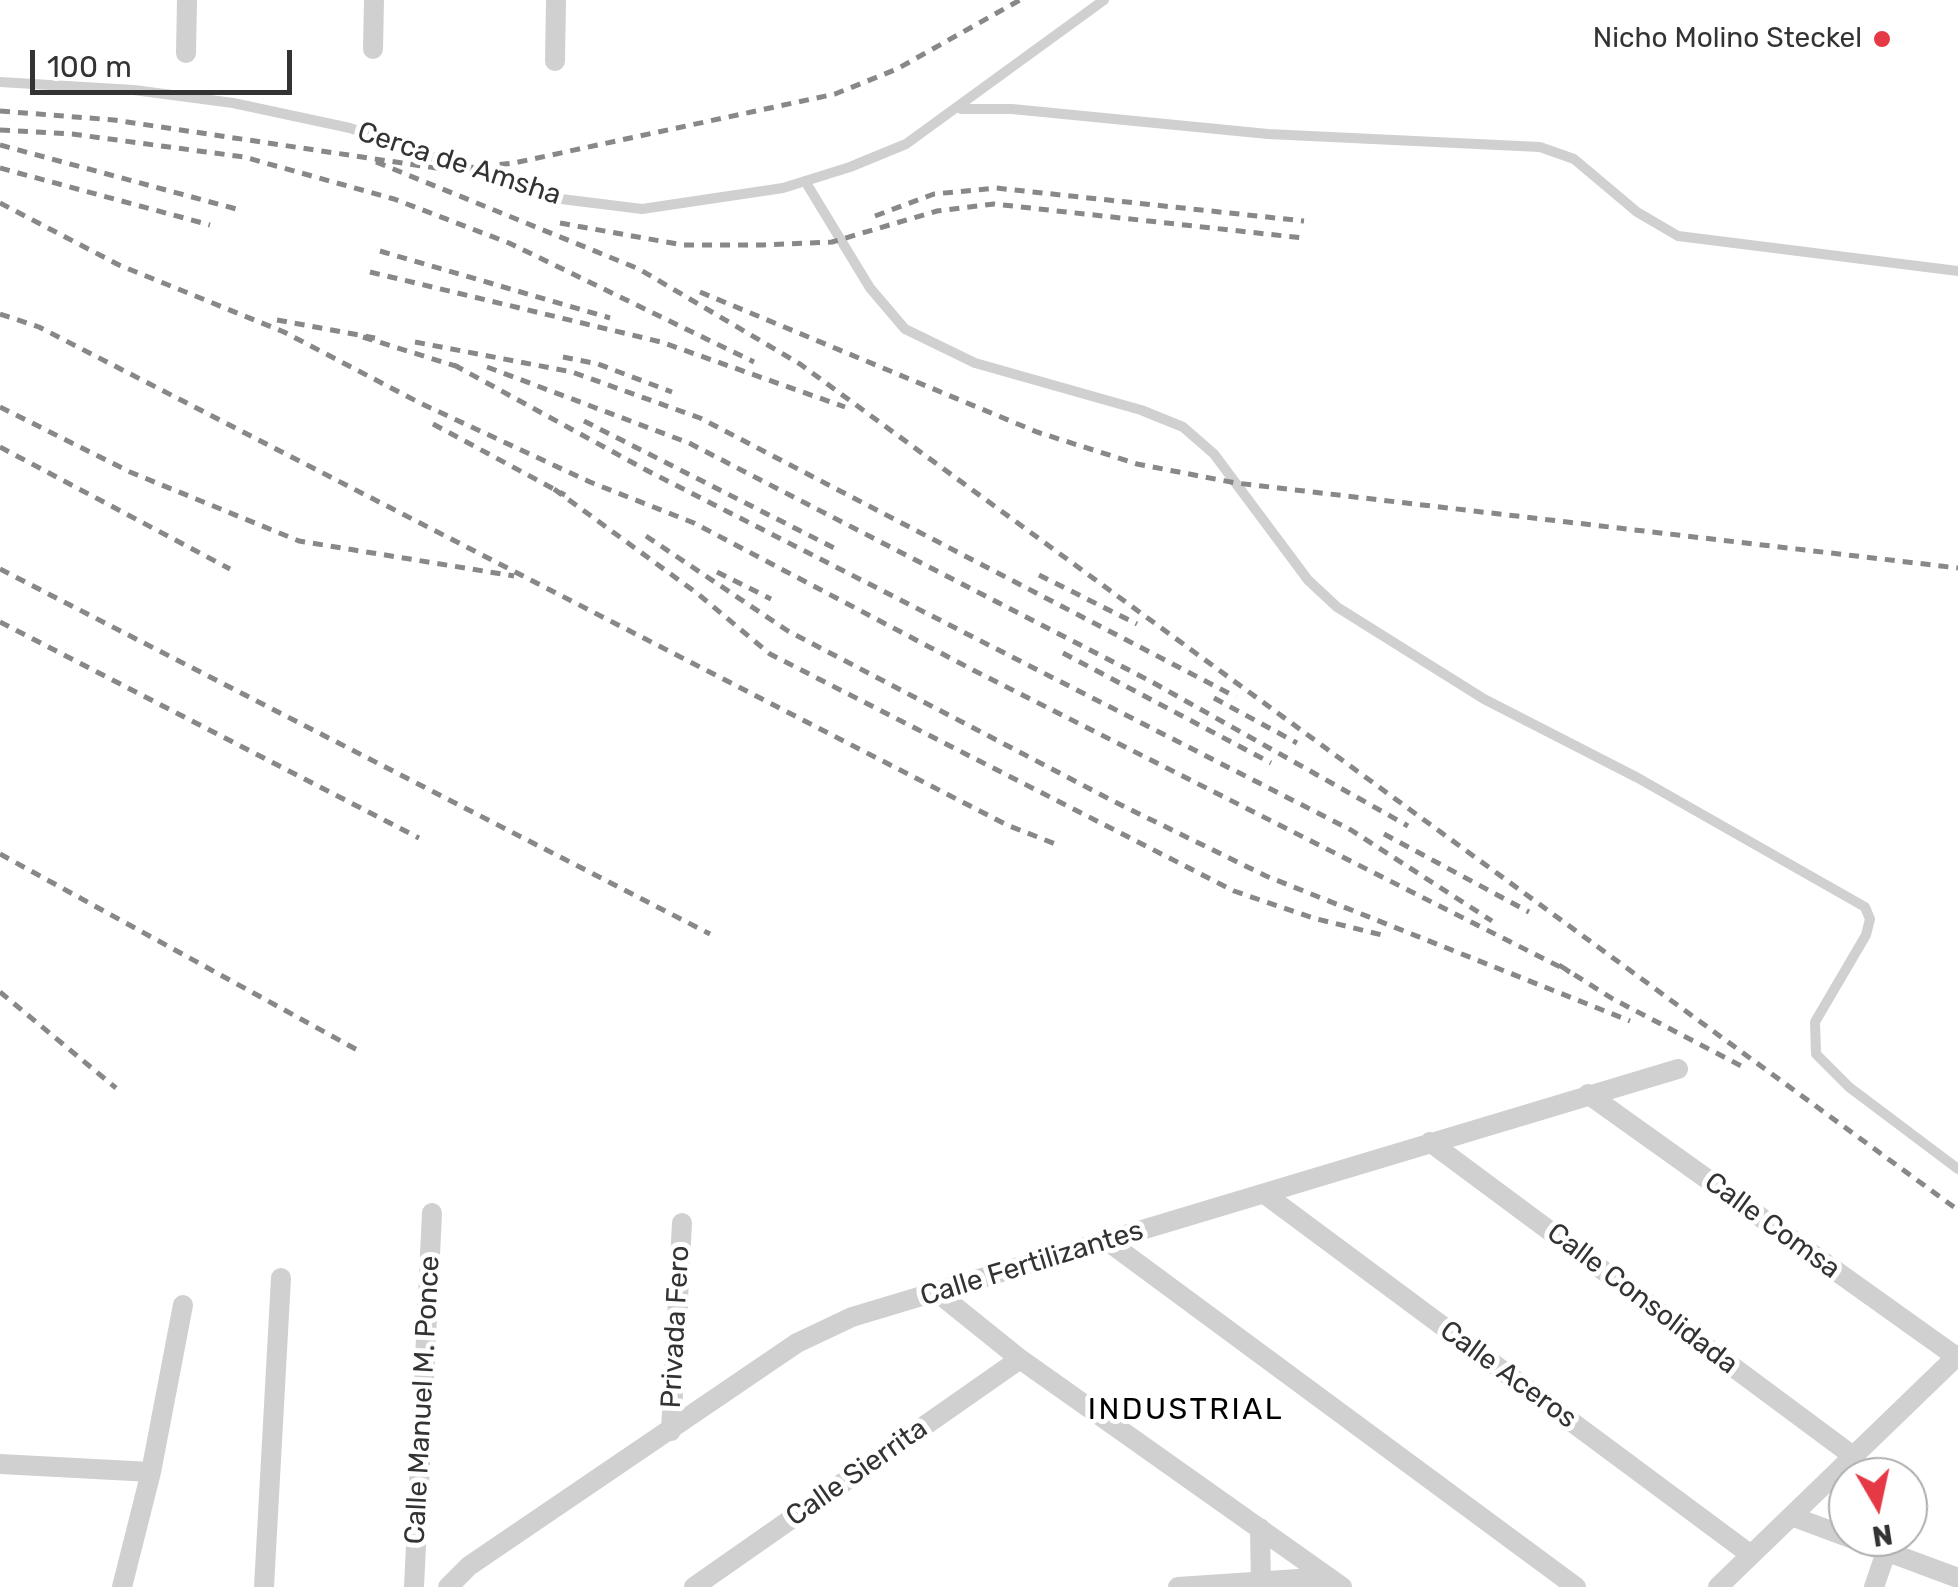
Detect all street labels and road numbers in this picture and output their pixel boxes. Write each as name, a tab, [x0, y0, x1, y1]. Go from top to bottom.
street label: Cerca de Amsha	[353, 115, 565, 213]
street label: Calle Comsa	[1698, 1166, 1846, 1286]
street label: Calle Fertilizantes	[916, 1214, 1148, 1314]
street label: Calle Consolidada	[1540, 1216, 1744, 1382]
street label: Privada Fero	[655, 1245, 697, 1409]
street label: Calle Manuel M. Ponce	[399, 1255, 447, 1545]
street label: Calle Aceros	[1433, 1314, 1583, 1436]
street label: Calle Sierrita	[780, 1412, 934, 1534]

